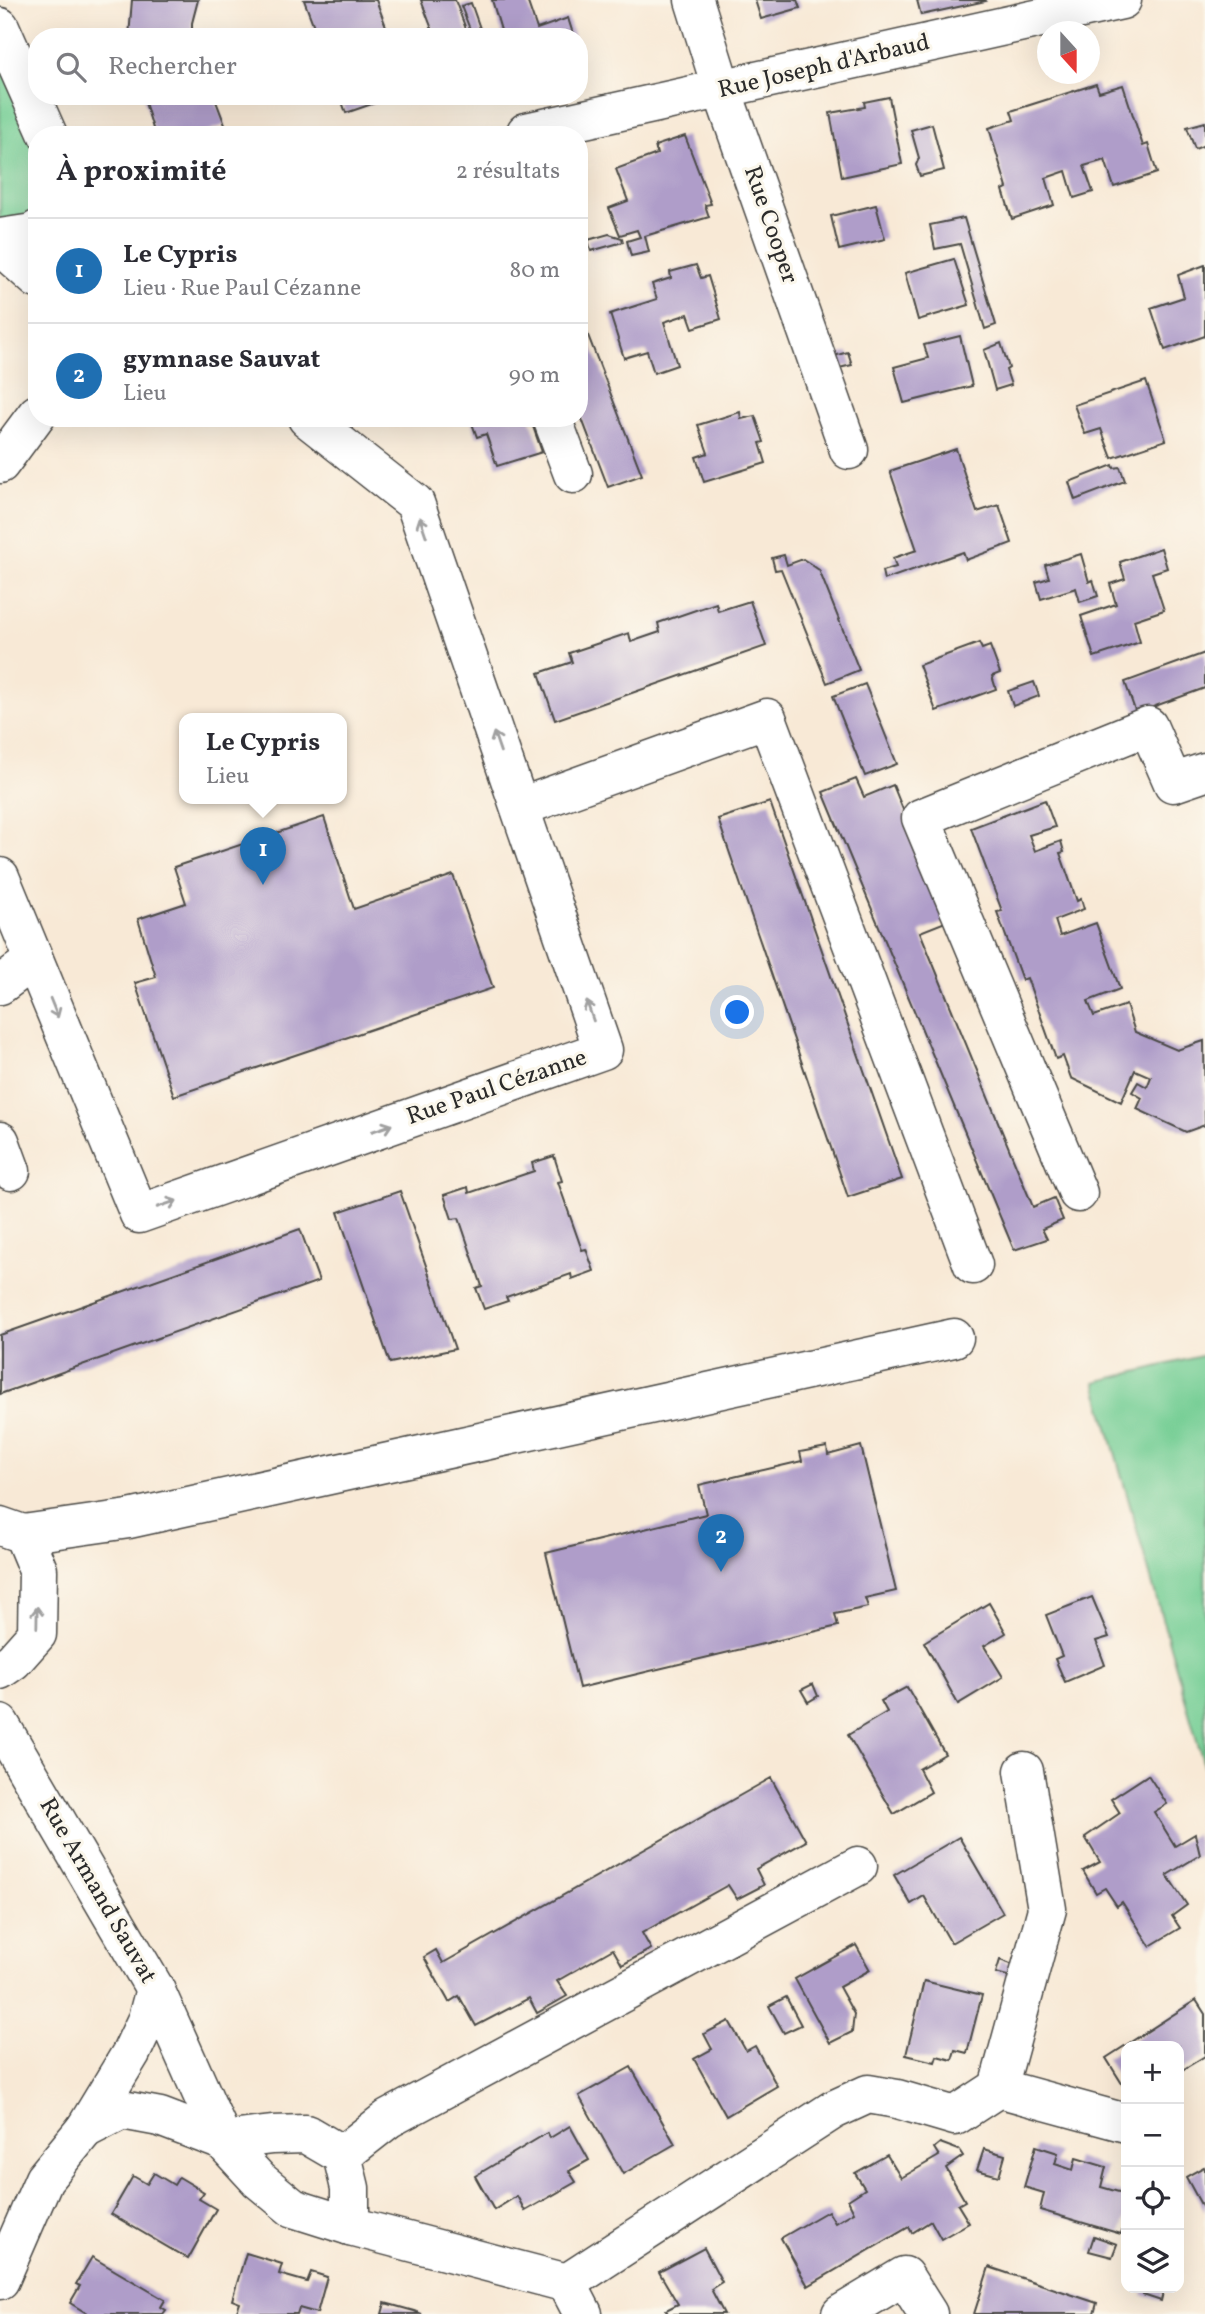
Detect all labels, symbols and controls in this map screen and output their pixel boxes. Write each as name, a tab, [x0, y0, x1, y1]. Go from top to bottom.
north arrow	[1037, 21, 1100, 84]
street label: Rue Joseph d'Arbaud	[715, 26, 933, 108]
search box	[28, 28, 588, 105]
icon: search	[52, 48, 90, 86]
text: Rechercher	[108, 49, 237, 85]
text: À proximité	[56, 151, 227, 193]
text: 2 résultats	[456, 156, 560, 188]
street label: Rue Cooper	[734, 162, 806, 288]
text: Le Cypris	[123, 237, 237, 273]
text: 1	[74, 255, 84, 287]
text: 80 m	[510, 255, 560, 287]
text: Lieu · Rue Paul Cézanne	[123, 273, 361, 305]
text: gymnase Sauvat	[123, 342, 320, 378]
text: 2	[73, 360, 85, 392]
text: 90 m	[509, 360, 560, 392]
text: Lieu	[123, 378, 167, 410]
one-way arrow	[416, 517, 428, 539]
popup	[179, 713, 347, 804]
text: Le Cypris	[206, 725, 320, 761]
one-way arrow	[490, 732, 502, 754]
text: Lieu	[206, 761, 249, 793]
pin: 1	[240, 827, 286, 885]
your location	[720, 995, 754, 1029]
one-way arrow	[49, 997, 62, 1019]
one-way arrow	[583, 1000, 596, 1022]
street label: Rue Paul Cézanne	[402, 1041, 592, 1135]
one-way arrow	[370, 1121, 392, 1133]
one-way arrow	[156, 1197, 178, 1210]
pin: 2	[698, 1514, 744, 1572]
one-way arrow	[30, 1606, 44, 1629]
street label: Rue Armand Sauvat	[30, 1792, 164, 1990]
map controls	[1121, 2041, 1184, 2293]
button: +	[1121, 2041, 1184, 2104]
button: −	[1121, 2104, 1184, 2167]
button: locate	[1121, 2167, 1184, 2230]
button: layers	[1121, 2230, 1184, 2293]

